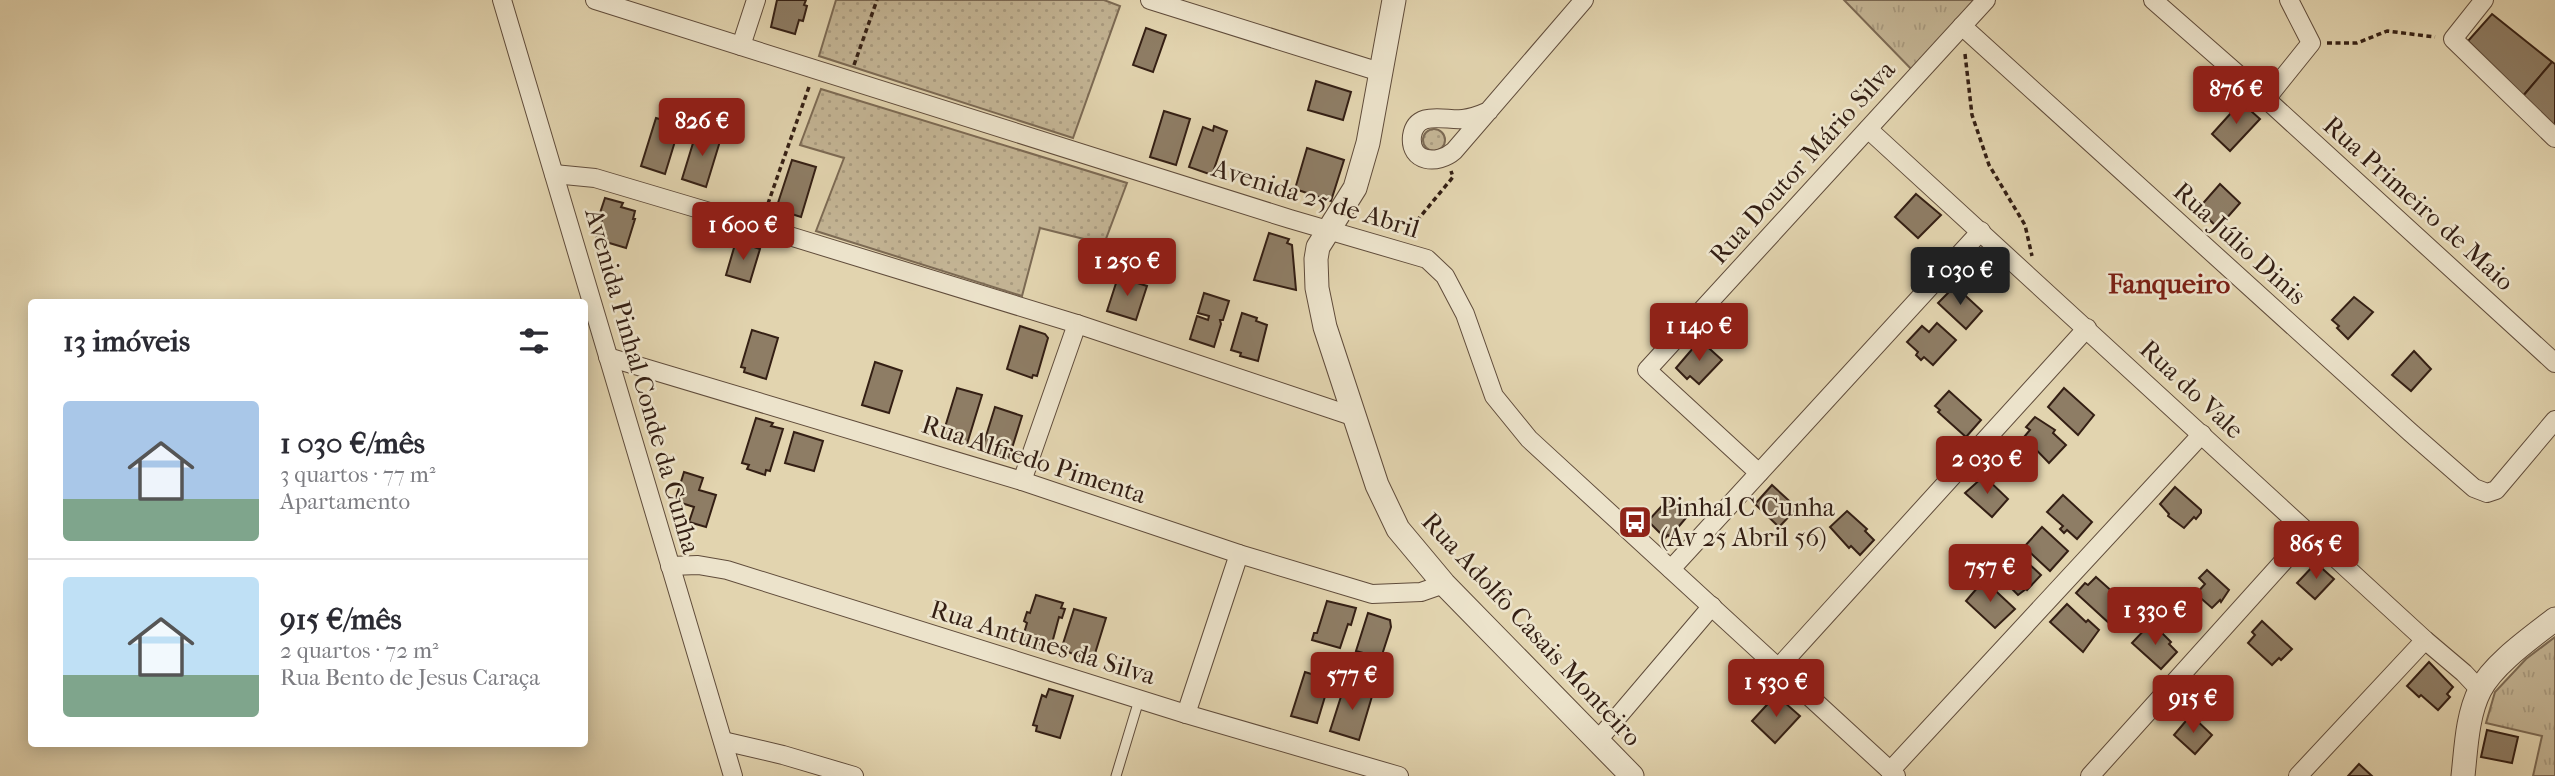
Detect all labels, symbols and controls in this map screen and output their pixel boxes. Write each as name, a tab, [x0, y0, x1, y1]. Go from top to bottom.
street label: Rua Doutor Mário Silva	[1703, 54, 1902, 270]
pin: 876 €	[2187, 66, 2285, 126]
text: 876 €	[2209, 75, 2263, 102]
pin: 826 €	[653, 99, 751, 158]
text: 826 €	[675, 107, 729, 134]
street label: Rua Primeiro de Maio	[2317, 110, 2520, 297]
street label: Avenida 25 de Abril	[1208, 152, 1423, 245]
street label: Rua Júlio Dinis	[2167, 176, 2313, 311]
pin: 1 600 €	[678, 202, 808, 262]
street label: Avenida Pinhal Conde da Cunha	[578, 204, 707, 558]
text: 1 600 €	[708, 211, 778, 238]
pin: 1 250 €	[1062, 238, 1192, 298]
text: 1 250 €	[1094, 247, 1160, 274]
pin: 1 030 €	[1895, 247, 2025, 307]
text: 1 030 €	[1927, 256, 1993, 283]
district label: Fanqueiro	[2108, 267, 2230, 300]
pin: 1 140 €	[1634, 304, 1764, 363]
text: 1 140 €	[1666, 312, 1732, 339]
icon: filters	[515, 322, 553, 360]
text: 13 imóveis	[63, 324, 190, 359]
street label: Rua do Vale	[2133, 333, 2250, 445]
street label: Rua Alfredo Pimenta	[918, 409, 1151, 511]
text: 1 030 €/mês	[280, 426, 425, 461]
icon: home	[119, 429, 203, 513]
pin: 2 030 €	[1922, 436, 2052, 496]
text: 2 030 €	[1952, 445, 2022, 472]
text: 3 quartos · 77 m²	[280, 461, 435, 488]
text: Apartamento	[280, 488, 410, 515]
place label: Pinhal C Cunha (Av 25 Abril 56)	[1660, 492, 1836, 553]
bus stop icon: Pinhal C Cunha (Av 25 Abril 56)	[1616, 503, 1654, 541]
street label: Rua Adolfo Casais Monteiro	[1415, 506, 1648, 753]
pin: 865 €	[2267, 522, 2365, 581]
text: 865 €	[2290, 530, 2342, 557]
pin: 757 €	[1941, 544, 2039, 604]
text: 757 €	[1965, 553, 2015, 580]
pin: 1 330 €	[2090, 588, 2220, 647]
street label: Rua Antunes da Silva	[926, 593, 1160, 692]
text: 1 330 €	[2123, 596, 2187, 623]
text: 915 €/mês	[280, 602, 402, 637]
icon: home	[119, 605, 203, 689]
text: 2 quartos · 72 m²	[280, 637, 439, 664]
pin: 577 €	[1303, 652, 1401, 712]
pin: 1 530 €	[1711, 660, 1841, 719]
text: 577 €	[1327, 661, 1377, 688]
text: Rua Bento de Jesus Caraça	[280, 664, 540, 691]
text: 1 530 €	[1744, 668, 1808, 695]
pin: 915 €	[2144, 676, 2242, 735]
text: 915 €	[2169, 684, 2217, 711]

